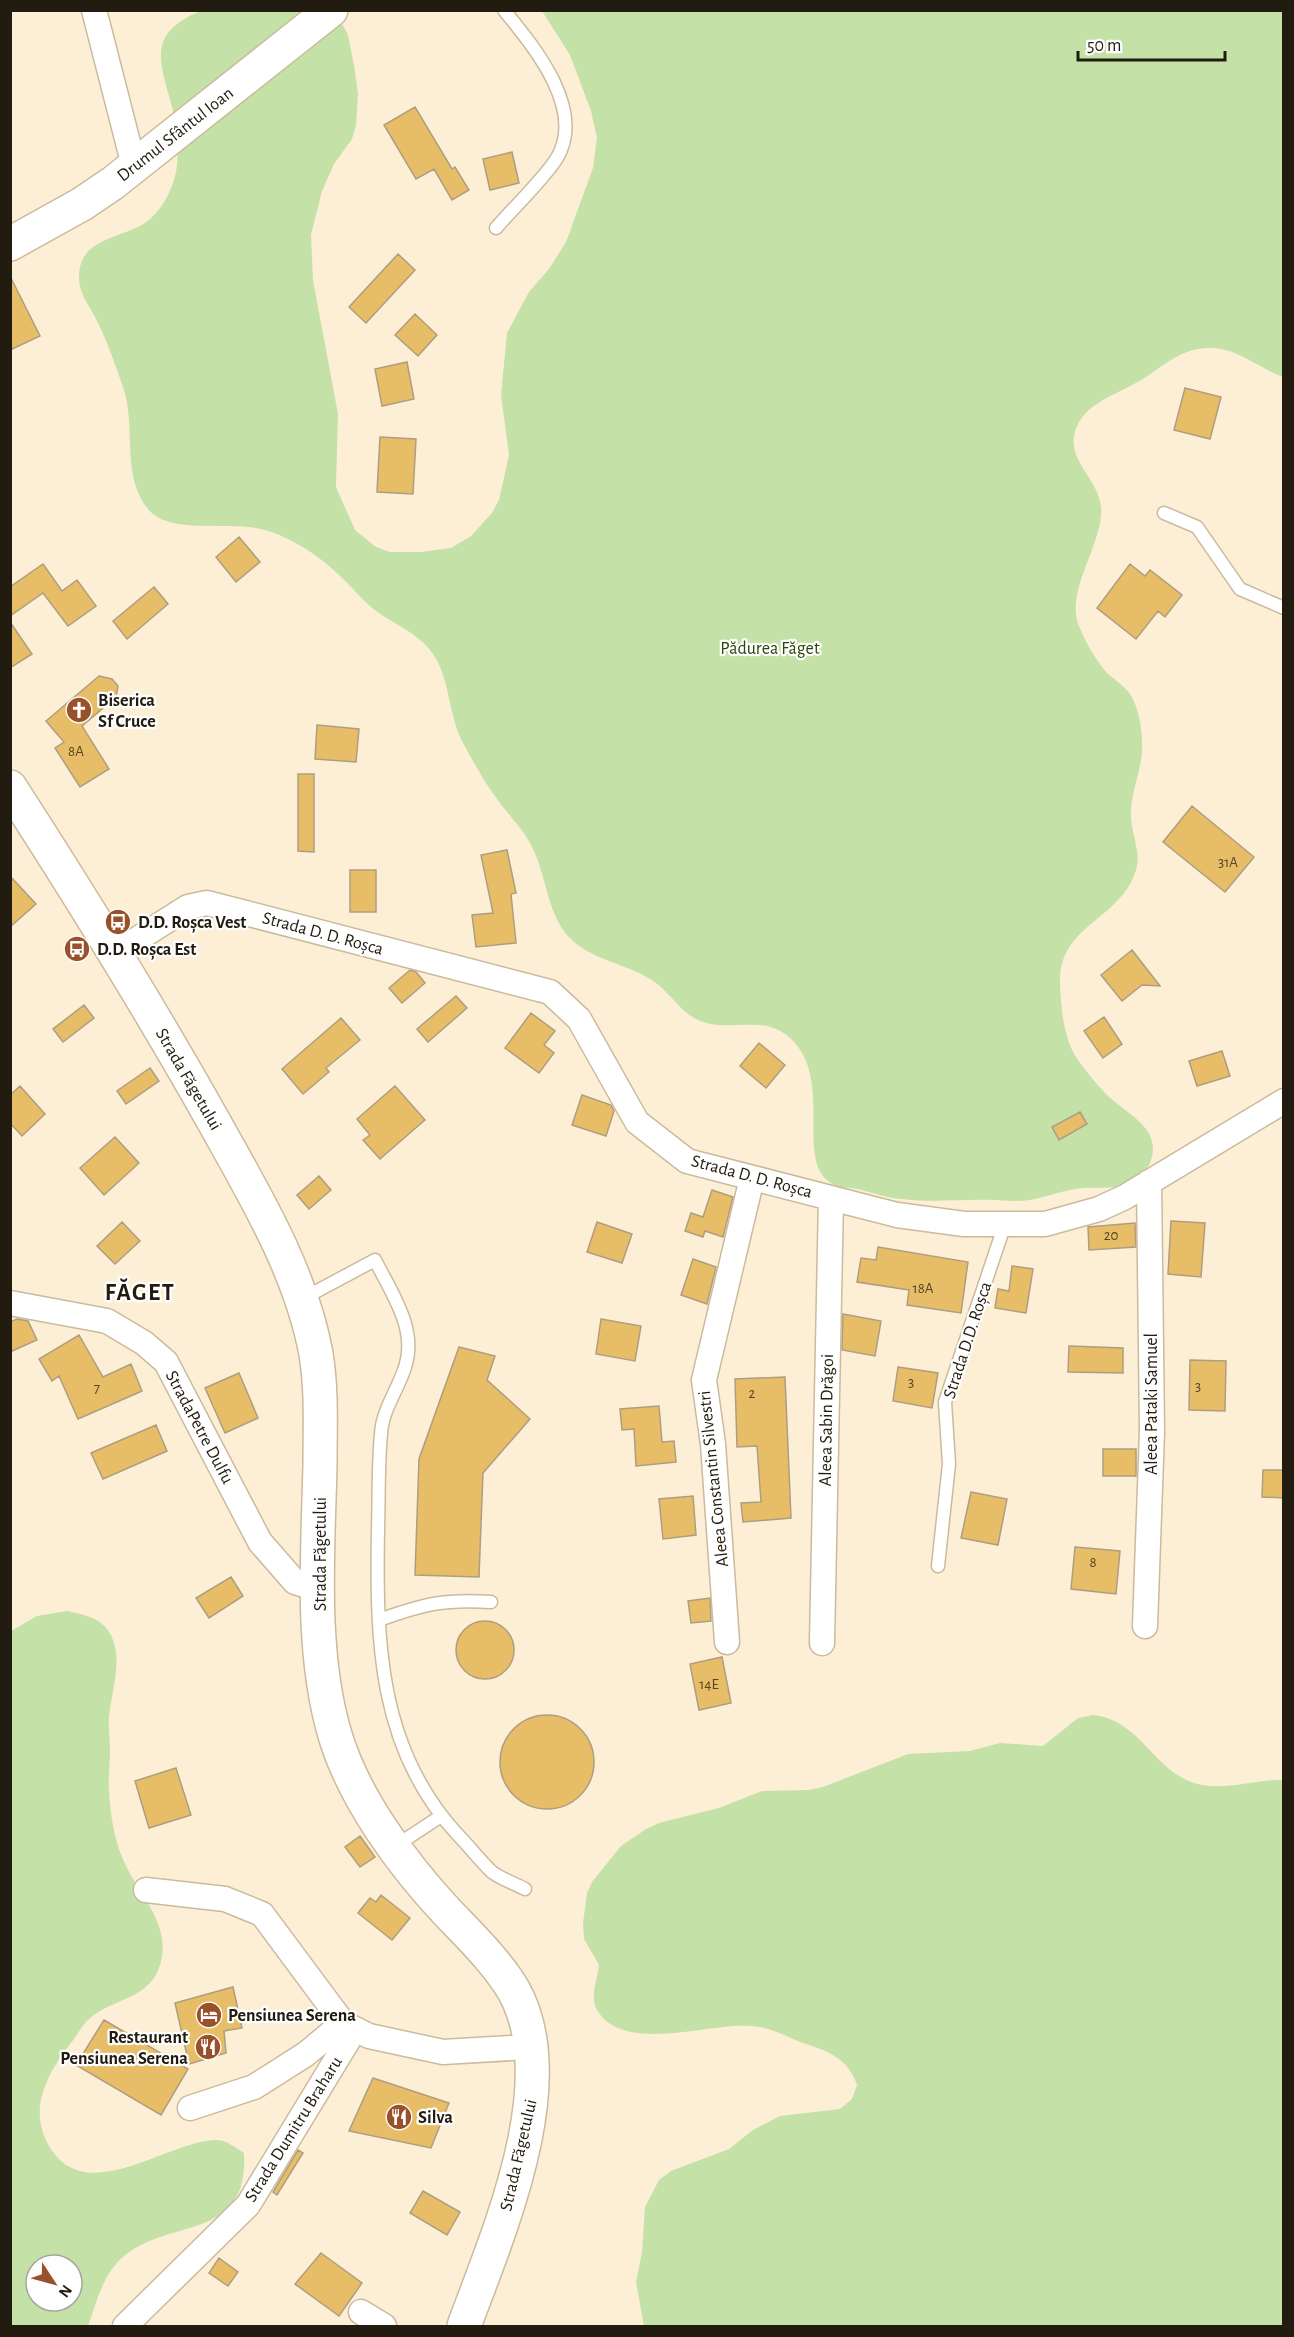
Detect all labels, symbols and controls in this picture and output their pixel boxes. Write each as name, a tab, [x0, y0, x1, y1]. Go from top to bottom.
scale bar	[1078, 24, 1225, 62]
text: 50 m	[1087, 37, 1121, 55]
street label: Drumul Sfântul Ioan	[114, 84, 237, 186]
park label: Pădurea Făget	[720, 640, 820, 658]
place label: Biserica Sf Cruce	[98, 692, 156, 731]
church icon: Biserica Sf Cruce	[64, 695, 94, 725]
house number: 8A	[68, 744, 84, 759]
house number: 31A	[1218, 855, 1238, 870]
bus stop icon: D.D. Roșca Vest	[103, 907, 133, 937]
street label: Strada D. D. Roșca	[260, 909, 385, 960]
place label: D.D. Roșca Vest	[138, 914, 246, 933]
bus stop icon: D.D. Roșca Est	[62, 934, 92, 964]
place label: D.D. Roșca Est	[97, 941, 196, 960]
street label: Strada Făgetului	[152, 1025, 225, 1134]
street label: Strada D. D. Roșca	[689, 1152, 814, 1203]
house number: 20	[1104, 1228, 1118, 1243]
district label: FĂGET	[105, 1278, 175, 1305]
street label: Strada D.D. Roșca	[941, 1280, 996, 1401]
house number: 18A	[913, 1281, 934, 1296]
street label: Aleea Pataki Samuel	[1143, 1333, 1161, 1475]
street label: Aleea Sabin Drăgoi	[817, 1354, 837, 1486]
street label: StradaPetre Dulfu	[162, 1368, 237, 1487]
house number: 3	[908, 1375, 914, 1390]
house number: 3	[1195, 1379, 1201, 1394]
house number: 7	[94, 1381, 100, 1396]
house number: 2	[749, 1386, 756, 1401]
street label: Aleea Constantin Silvestri	[696, 1390, 732, 1568]
street label: Strada Făgetului	[312, 1497, 330, 1611]
house number: 8	[1089, 1555, 1097, 1570]
house number: 14E	[699, 1677, 719, 1692]
hotel icon: Pensiunea Serena	[194, 2000, 224, 2030]
place label: Pensiunea Serena	[228, 2007, 356, 2025]
place label: Restaurant Pensiunea Serena	[60, 2029, 188, 2068]
restaurant icon: Restaurant Pensiunea Serena	[193, 2032, 223, 2062]
street label: Strada Dumitru Braharu	[242, 2054, 346, 2205]
street label: Strada Făgetului	[497, 2097, 541, 2213]
restaurant icon: Silva	[384, 2102, 414, 2132]
place label: Silva	[418, 2109, 453, 2127]
north arrow	[24, 2253, 84, 2313]
text: N	[56, 2282, 75, 2300]

